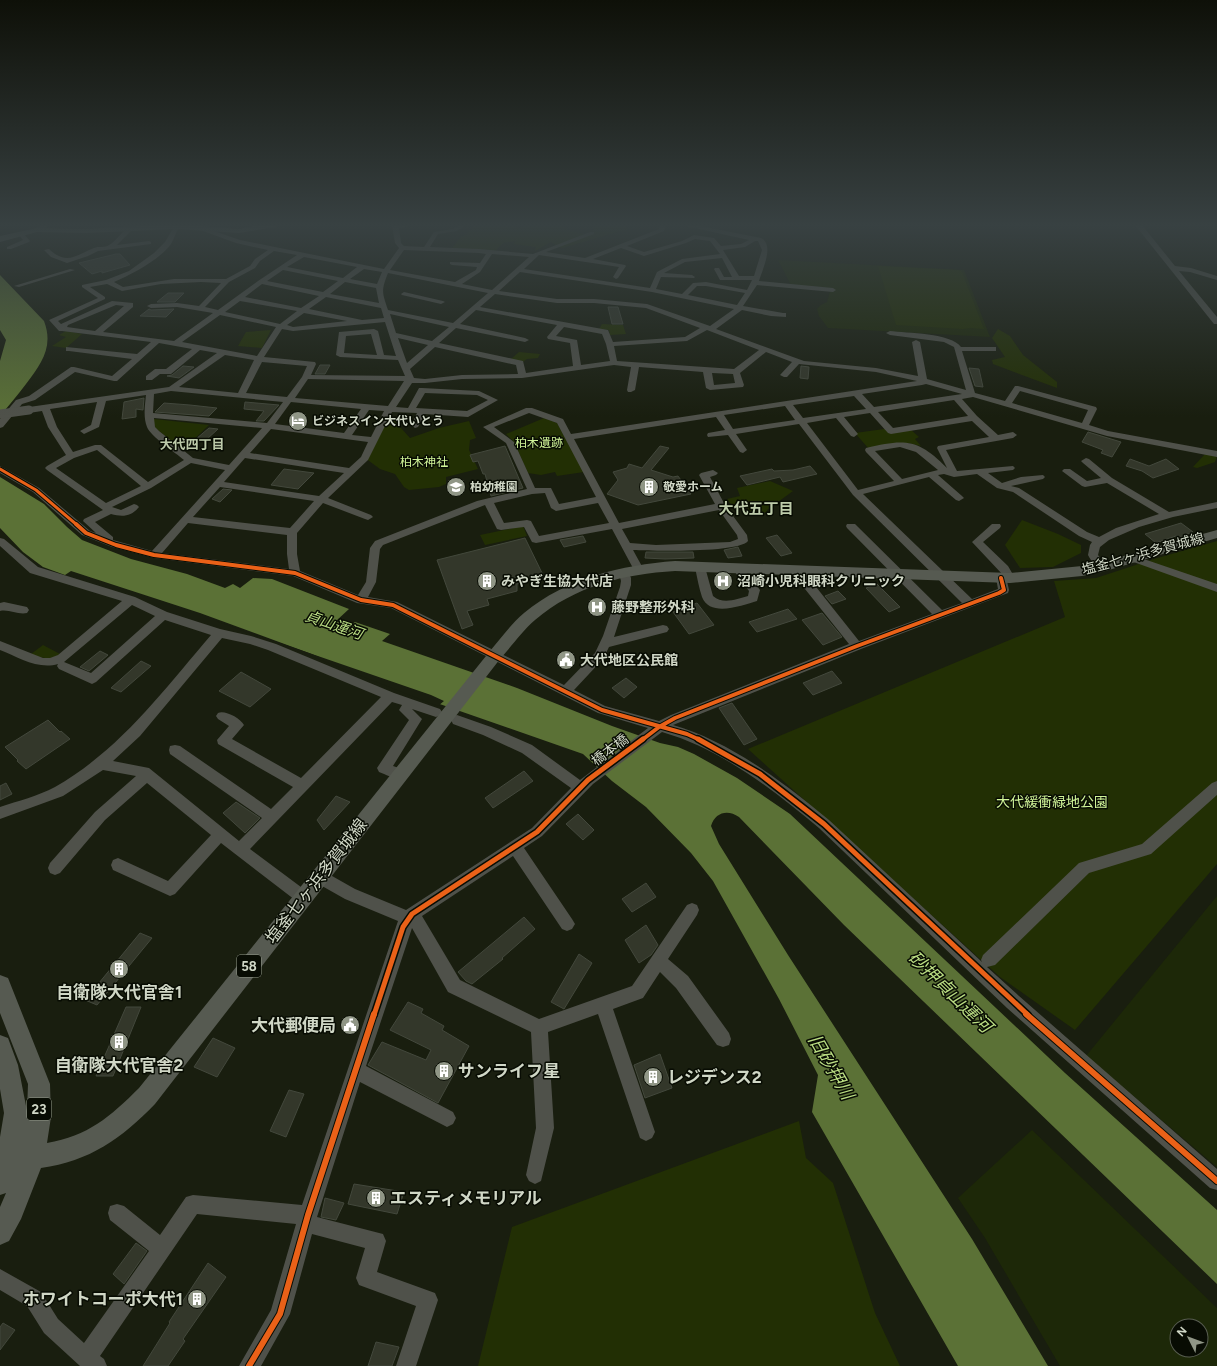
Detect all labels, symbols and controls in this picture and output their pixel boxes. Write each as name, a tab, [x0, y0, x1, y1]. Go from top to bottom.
hotel icon: ビジネスイン大代いとう	[287, 410, 309, 432]
place label: ビジネスイン大代いとう	[312, 414, 444, 428]
park label: 柏木遺跡	[515, 436, 563, 450]
district label: 大代四丁目	[159, 437, 225, 452]
park label: 柏木神社	[400, 455, 448, 469]
school or university icon: 柏幼稚園	[445, 476, 467, 498]
building icon: 敬愛ホーム	[638, 476, 660, 498]
place label: 柏幼稚園	[470, 480, 518, 494]
place label: 敬愛ホーム	[663, 480, 723, 494]
district label: 大代五丁目	[718, 500, 794, 518]
street label: 塩釜七ヶ浜多賀城線	[1080, 529, 1206, 579]
building icon: みやぎ生協大代店	[476, 570, 498, 592]
hospital icon: 沼崎小児科眼科クリニック	[712, 570, 734, 592]
place label: みやぎ生協大代店	[501, 573, 613, 590]
place label: 沼崎小児科眼科クリニック	[737, 573, 905, 590]
hospital icon: 藤野整形外科	[586, 596, 608, 618]
place label: 藤野整形外科	[611, 599, 695, 616]
water label: 貞山運河	[303, 607, 368, 644]
public building icon: 大代地区公民館	[555, 649, 577, 671]
place label: 大代地区公民館	[580, 652, 678, 669]
street label: 橋本橋	[588, 731, 632, 769]
park label: 大代緩衝緑地公園	[996, 794, 1108, 811]
street label: 塩釜七ヶ浜多賀城線	[261, 815, 371, 947]
water label: 砂押貞山運河	[904, 947, 999, 1040]
road number: 58	[237, 955, 261, 977]
building icon: 自衛隊大代官舎1	[108, 958, 130, 980]
place label: 自衛隊大代官舎1	[56, 982, 182, 1002]
public building icon: 大代郵便局	[339, 1014, 361, 1036]
place label: 大代郵便局	[251, 1015, 336, 1035]
water label: 旧砂押川	[803, 1030, 860, 1105]
building icon: 自衛隊大代官舎2	[108, 1031, 130, 1053]
place label: 自衛隊大代官舎2	[55, 1055, 184, 1075]
building icon: サンライフ星	[433, 1060, 455, 1082]
place label: サンライフ星	[458, 1061, 560, 1081]
building icon: レジデンス2	[642, 1066, 664, 1088]
place label: レジデンス2	[667, 1067, 762, 1087]
road number: 23	[27, 1098, 51, 1120]
building icon: エスティメモリアル	[365, 1187, 387, 1209]
place label: エスティメモリアル	[390, 1188, 542, 1208]
building icon: ホワイトコーポ大代1	[186, 1288, 208, 1310]
place label: ホワイトコーポ大代1	[23, 1289, 183, 1309]
north arrow	[1169, 1318, 1209, 1358]
text: N	[1174, 1324, 1190, 1339]

